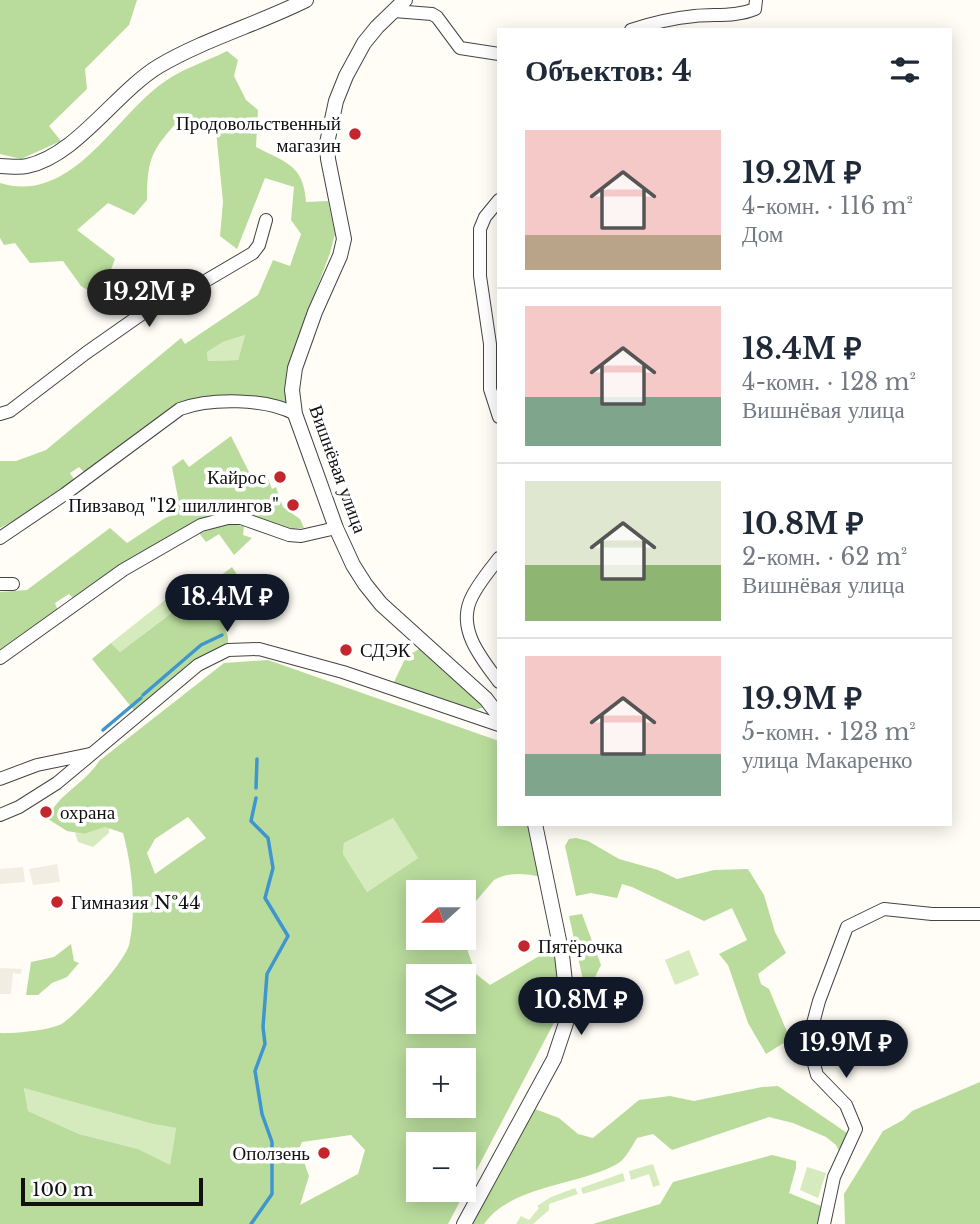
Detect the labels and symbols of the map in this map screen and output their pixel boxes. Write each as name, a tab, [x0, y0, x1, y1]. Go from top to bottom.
place label: Продовольственный магазин	[176, 112, 341, 157]
marker: Продовольственный магазин	[347, 126, 363, 142]
pin: 19.2M ₽	[84, 270, 214, 329]
street label: Вишнёвая улица	[304, 402, 372, 537]
place label: Кайрос	[207, 466, 266, 489]
marker: Кайрос	[272, 469, 288, 485]
place label: Пивзавод "12 шиллингов"	[68, 494, 279, 517]
marker: Пивзавод "12 шиллингов"	[285, 497, 301, 513]
pin: 18.4M ₽	[162, 574, 292, 634]
place label: СДЭК	[360, 639, 411, 662]
marker: СДЭК	[338, 642, 354, 658]
place label: охрана	[60, 801, 116, 824]
marker: охрана	[38, 804, 54, 820]
north arrow	[406, 880, 476, 950]
place label: Гимназия №44	[71, 891, 201, 914]
marker: Гимназия №44	[49, 894, 65, 910]
place label: Пятёрочка	[538, 935, 623, 958]
marker: Пятёрочка	[516, 938, 532, 954]
pin: 10.8M ₽	[516, 978, 646, 1037]
pin: 19.9M ₽	[781, 1020, 911, 1080]
place label: Оползень	[233, 1142, 310, 1165]
marker: Оползень	[316, 1145, 332, 1161]
scale bar	[21, 1175, 203, 1207]

